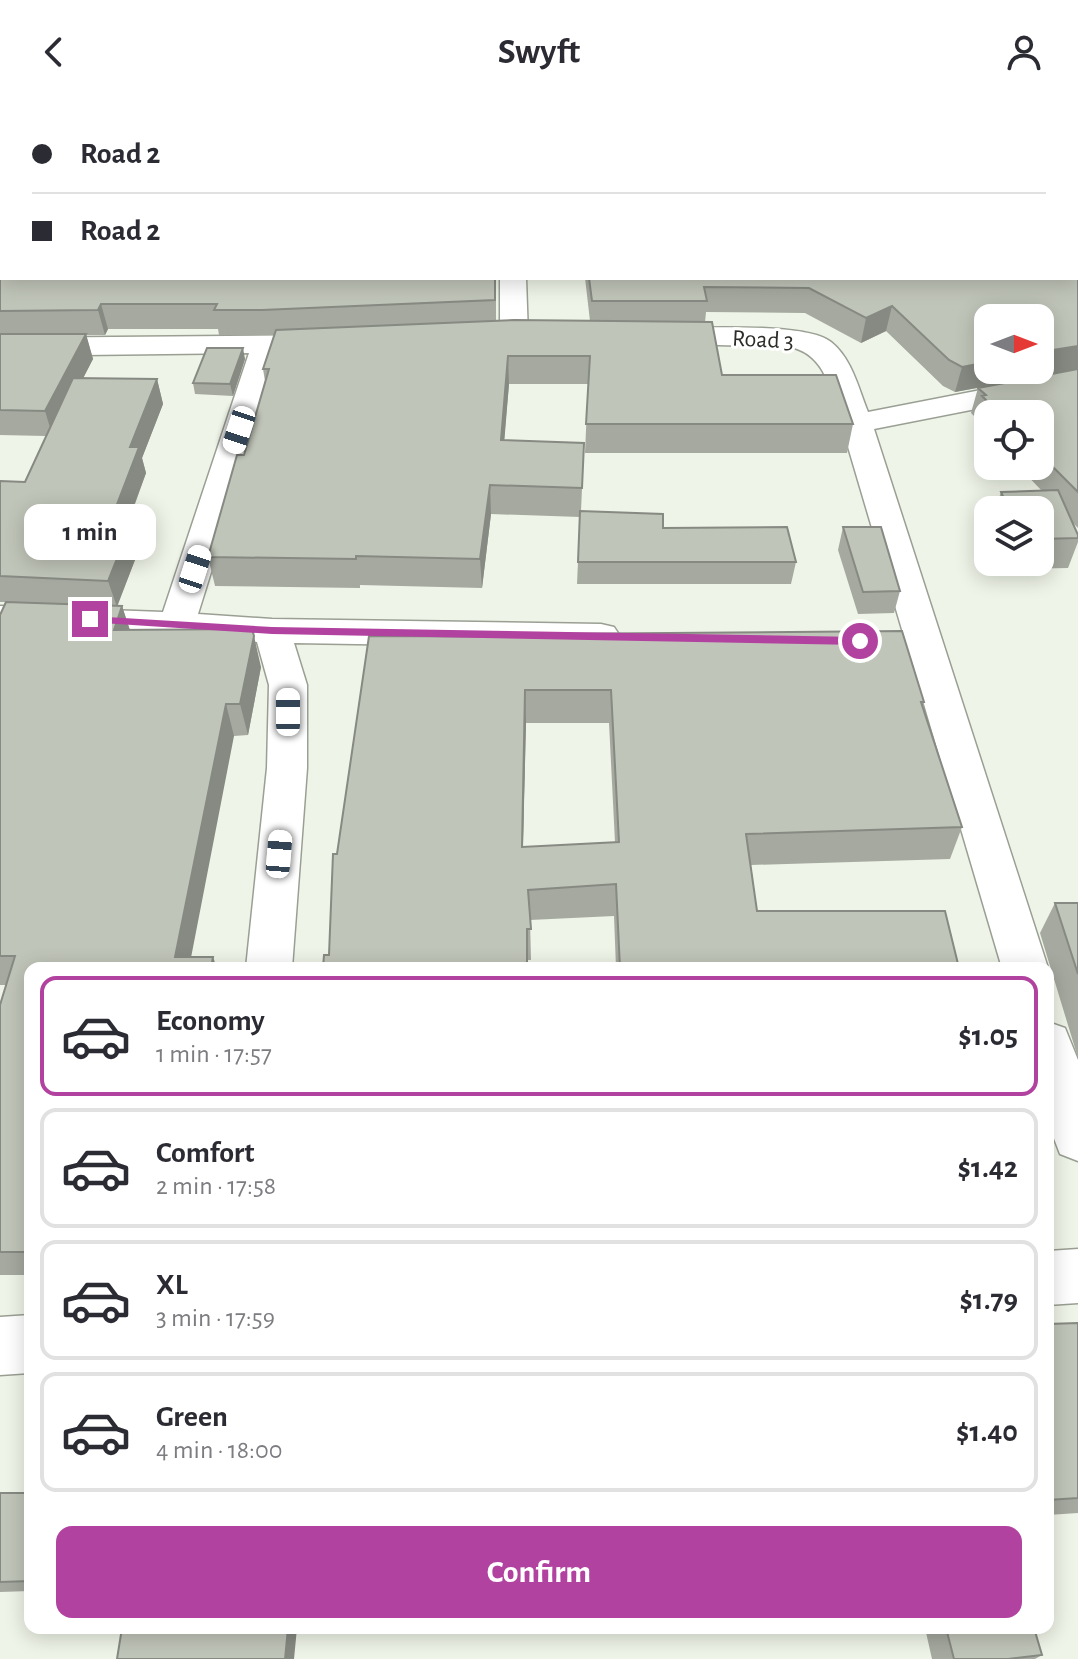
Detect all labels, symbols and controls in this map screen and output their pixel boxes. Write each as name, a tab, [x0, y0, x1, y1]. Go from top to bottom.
icon: back	[32, 30, 76, 74]
icon: person	[1002, 30, 1046, 74]
text: Swyft	[498, 34, 580, 70]
text: Road 2	[80, 139, 160, 169]
text: Road 2	[80, 216, 160, 246]
north arrow	[974, 304, 1054, 384]
map controls	[974, 304, 1054, 576]
street label: Road 3	[732, 326, 794, 354]
button: locate	[974, 400, 1054, 480]
car	[220, 403, 258, 457]
button: layers	[974, 496, 1054, 576]
callout: 1 min	[24, 503, 156, 559]
text: 1 min	[63, 519, 117, 545]
car	[176, 542, 214, 596]
route end	[72, 601, 108, 637]
route start	[842, 623, 878, 659]
car	[276, 688, 300, 736]
car	[265, 829, 293, 879]
icon: car	[60, 1000, 132, 1072]
text: Economy	[156, 1006, 265, 1036]
text: $1.05	[958, 1021, 1018, 1051]
text: 1 min · 17:57	[156, 1041, 272, 1067]
icon: car	[60, 1132, 132, 1204]
text: Comfort	[156, 1138, 255, 1168]
text: $1.42	[958, 1153, 1018, 1183]
text: 2 min · 17:58	[156, 1173, 276, 1199]
icon: car	[60, 1264, 132, 1336]
text: XL	[156, 1270, 188, 1300]
text: $1.79	[959, 1285, 1018, 1315]
text: 3 min · 17:59	[156, 1305, 275, 1331]
icon: car	[60, 1396, 132, 1468]
text: Green	[156, 1402, 228, 1432]
text: $1.40	[956, 1417, 1018, 1447]
text: 4 min · 18:00	[156, 1437, 283, 1463]
button: Confirm	[56, 1526, 1022, 1618]

